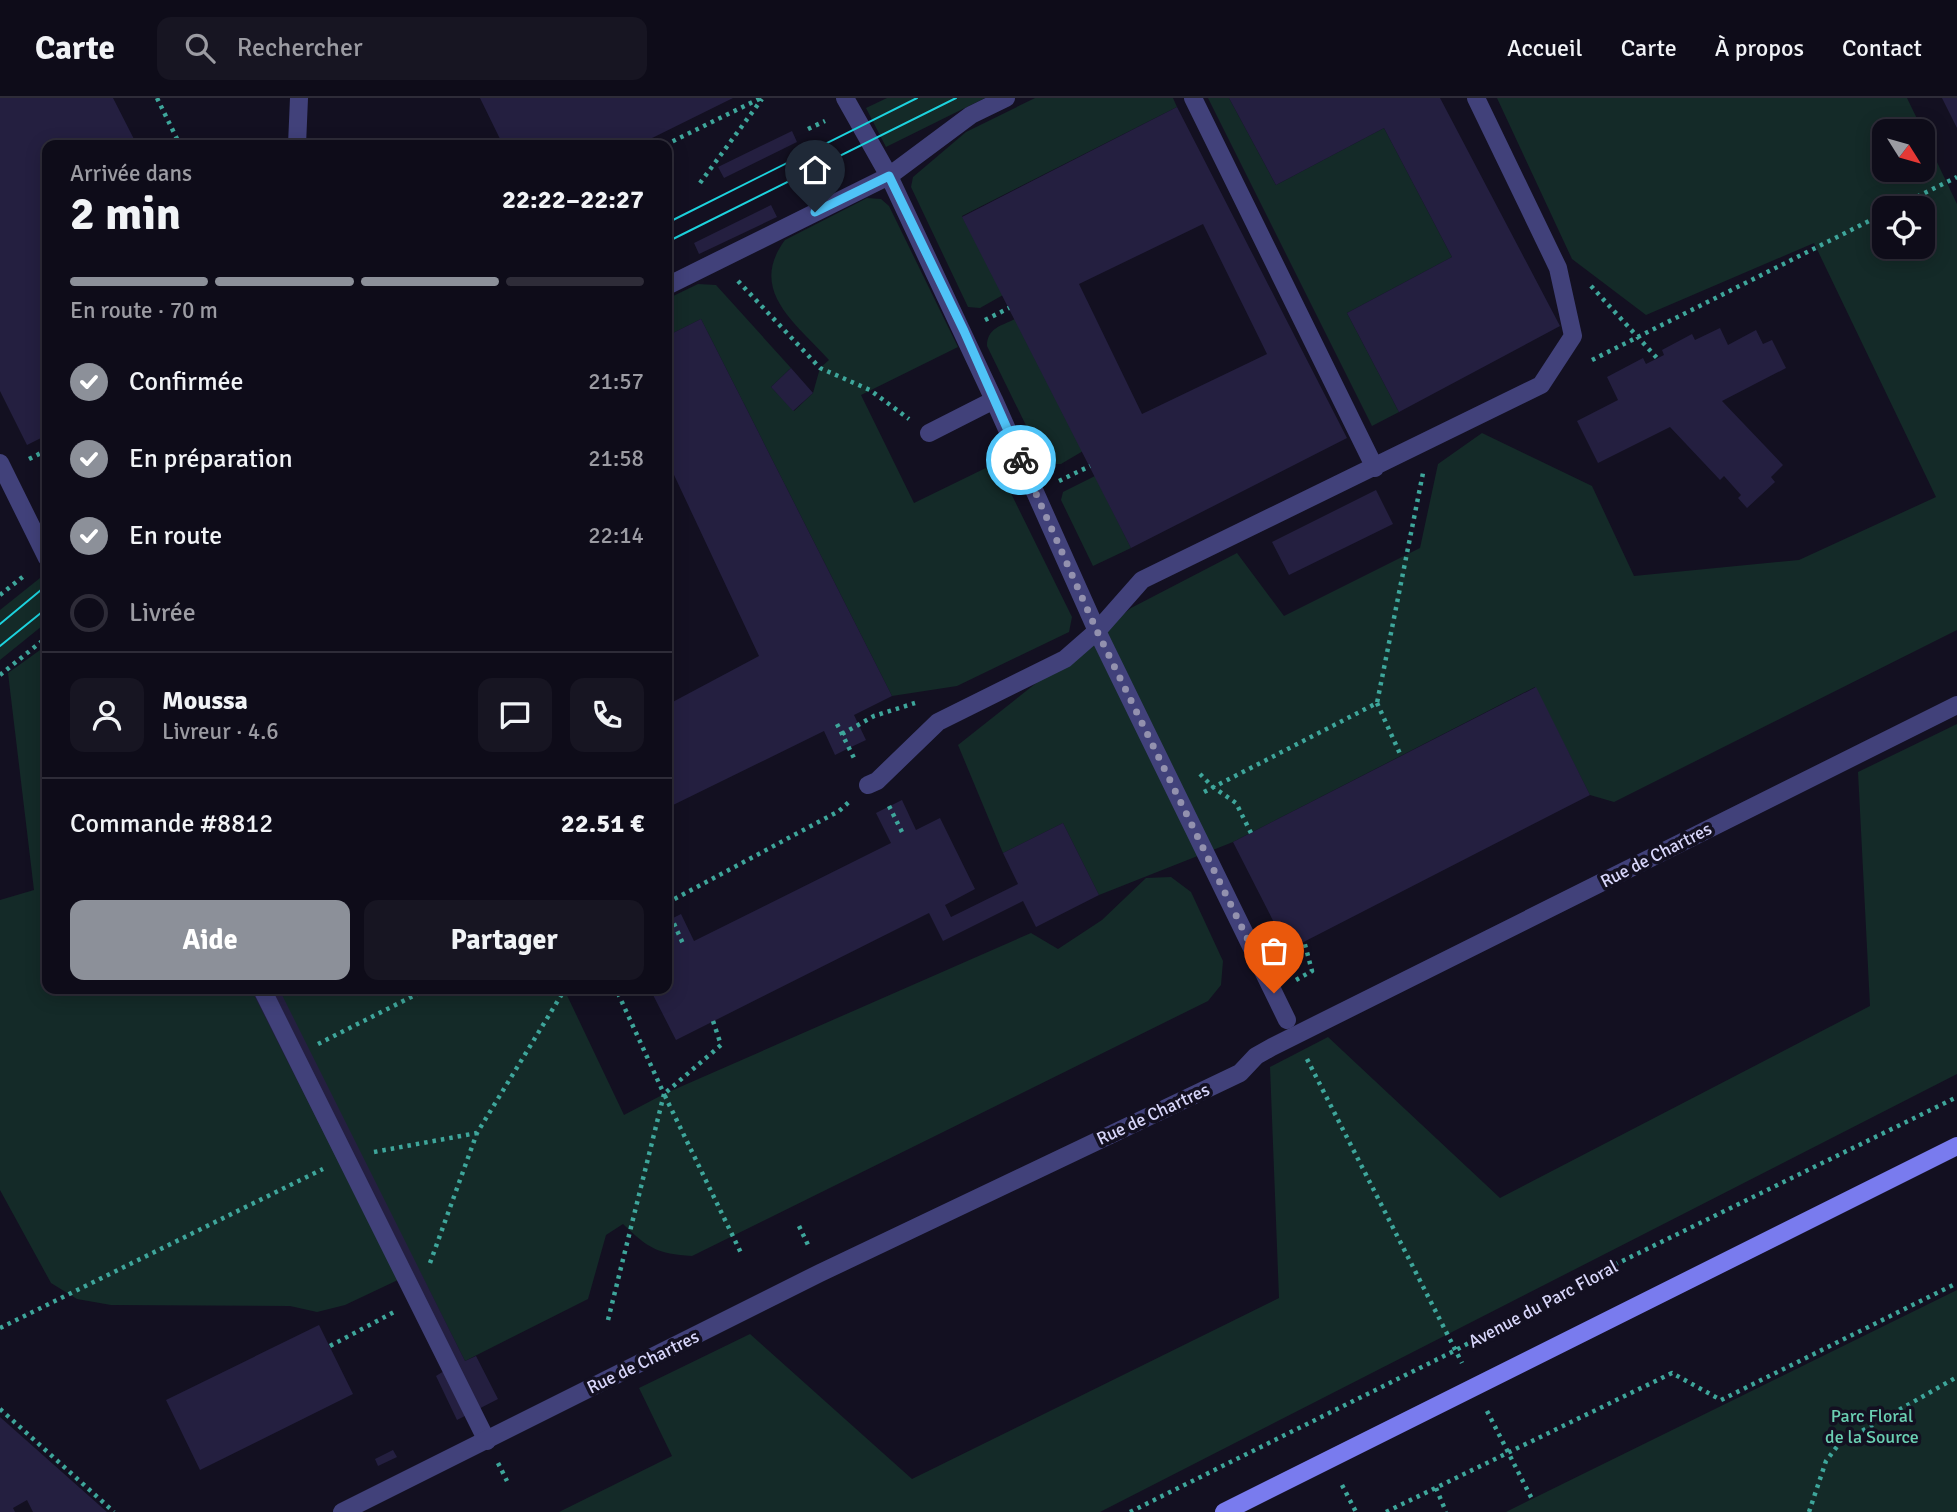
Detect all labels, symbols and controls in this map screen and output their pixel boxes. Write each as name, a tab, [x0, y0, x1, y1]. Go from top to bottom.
search box	[157, 17, 647, 80]
text: Carte	[35, 28, 115, 69]
icon: search	[181, 29, 219, 67]
text: Rechercher	[237, 32, 363, 64]
text: Accueil	[1507, 33, 1583, 63]
text: Carte	[1621, 33, 1677, 63]
text: À propos	[1715, 33, 1804, 63]
text: Contact	[1842, 33, 1922, 63]
north arrow	[1872, 119, 1936, 182]
map controls	[1872, 119, 1935, 259]
pin	[785, 140, 845, 212]
icon: home	[796, 151, 834, 189]
text: Arrivée dans	[70, 159, 192, 188]
text: 22:22–22:27	[502, 184, 644, 216]
text: 2 min	[70, 186, 181, 242]
button: locate	[1872, 196, 1935, 259]
text: En route · 70 m	[70, 296, 218, 325]
icon: check	[70, 363, 108, 401]
text: Confirmée	[129, 366, 244, 398]
text: 21:57	[588, 367, 644, 396]
courier	[986, 425, 1056, 495]
icon: check	[70, 440, 108, 478]
icon: bike	[1002, 441, 1040, 479]
text: En préparation	[129, 443, 293, 475]
text: 21:58	[588, 444, 644, 473]
icon: check	[70, 517, 108, 555]
text: En route	[129, 520, 222, 552]
text: 22:14	[588, 521, 644, 550]
text: Livrée	[129, 597, 196, 629]
button: person	[70, 678, 144, 752]
button: chat	[478, 678, 552, 752]
button: phone	[570, 678, 644, 752]
text: Moussa	[162, 685, 248, 717]
text: Livreur · 4.6	[162, 717, 279, 746]
text: Commande #8812	[70, 808, 273, 840]
text: 22.51 €	[561, 808, 644, 840]
street label: Rue de Chartres	[1597, 817, 1715, 892]
button: Aide	[70, 900, 350, 980]
button: Partager	[364, 900, 644, 980]
pin	[1244, 921, 1304, 993]
icon: bag	[1255, 932, 1293, 970]
street label: Rue de Chartres	[1093, 1078, 1213, 1150]
street label: Avenue du Parc Floral	[1465, 1255, 1621, 1353]
street label: Rue de Chartres	[583, 1325, 703, 1399]
park label: Parc Floral de la Source	[1825, 1405, 1919, 1448]

